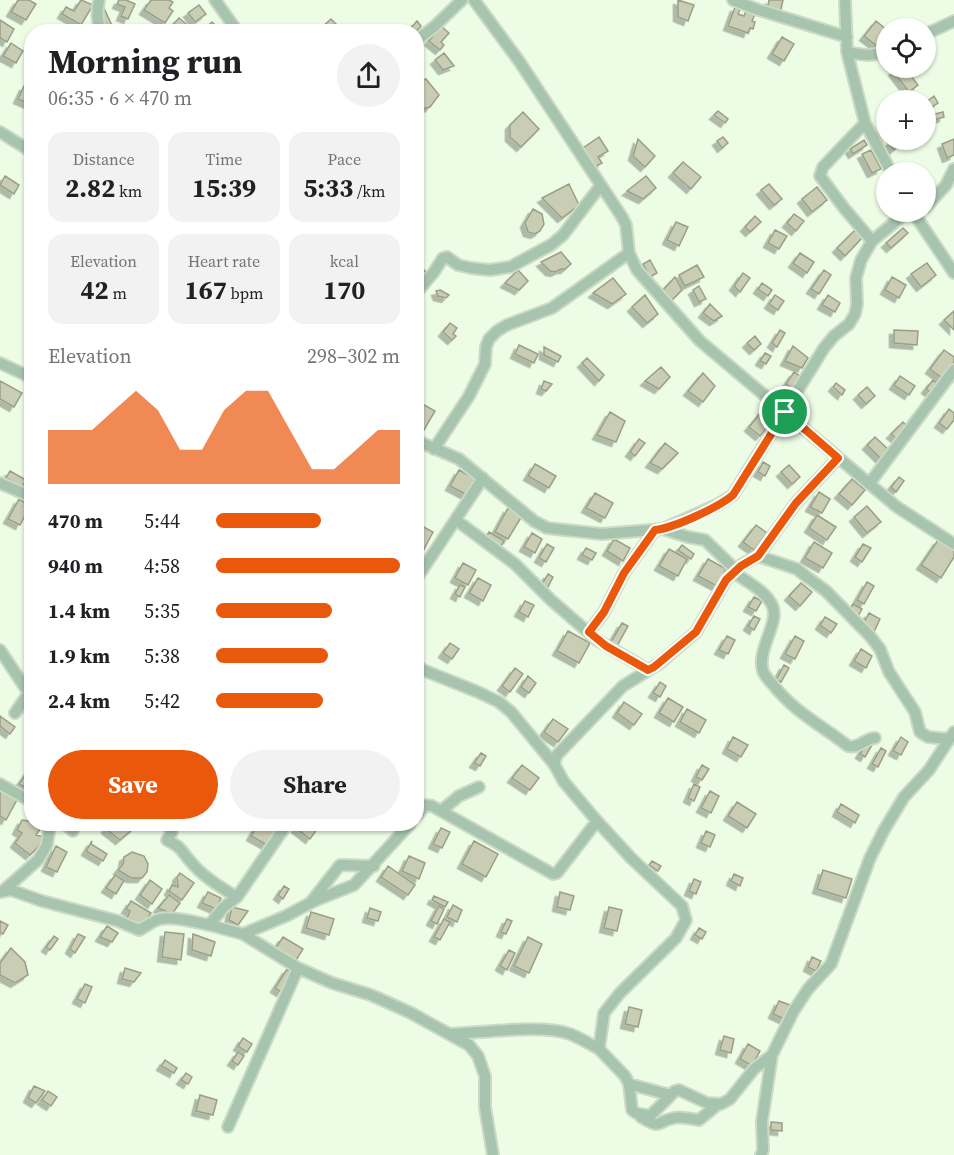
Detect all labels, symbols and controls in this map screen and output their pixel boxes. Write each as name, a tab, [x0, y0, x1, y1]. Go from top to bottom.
map controls	[876, 18, 936, 222]
button: locate	[876, 18, 936, 78]
text: Morning run	[48, 39, 242, 84]
button: share	[337, 44, 400, 107]
text: 06:35 · 6 × 470 m	[48, 84, 192, 112]
button: +	[876, 90, 936, 150]
text: Distance	[73, 148, 135, 170]
text: Time	[205, 148, 243, 170]
text: Pace	[328, 148, 361, 170]
button: −	[876, 162, 936, 222]
text: 2.82	[65, 170, 115, 206]
text: 15:39	[192, 170, 256, 206]
text: 5:33	[303, 170, 353, 206]
text: km	[115, 180, 142, 202]
text: /km	[353, 180, 385, 202]
text: Elevation	[70, 250, 137, 272]
text: Heart rate	[188, 250, 260, 272]
text: kcal	[330, 250, 359, 272]
text: 42	[80, 272, 109, 308]
text: 167	[185, 272, 227, 308]
text: 170	[323, 272, 365, 308]
text: m	[109, 282, 127, 304]
text: bpm	[227, 282, 263, 304]
text: Elevation	[48, 342, 132, 370]
text: 298–302 m	[307, 342, 400, 370]
pin	[759, 386, 810, 437]
icon: arrive	[768, 395, 801, 428]
text: 470 m	[48, 507, 103, 535]
text: 5:44	[144, 507, 180, 535]
text: 940 m	[48, 552, 103, 580]
text: 4:58	[144, 552, 180, 580]
text: 1.4 km	[48, 597, 110, 625]
text: 5:35	[144, 597, 180, 625]
text: 1.9 km	[48, 642, 110, 670]
text: 5:38	[144, 642, 180, 670]
text: 2.4 km	[48, 687, 110, 715]
text: 5:42	[144, 687, 180, 715]
button: Save	[48, 750, 218, 819]
button: Share	[230, 750, 400, 819]

